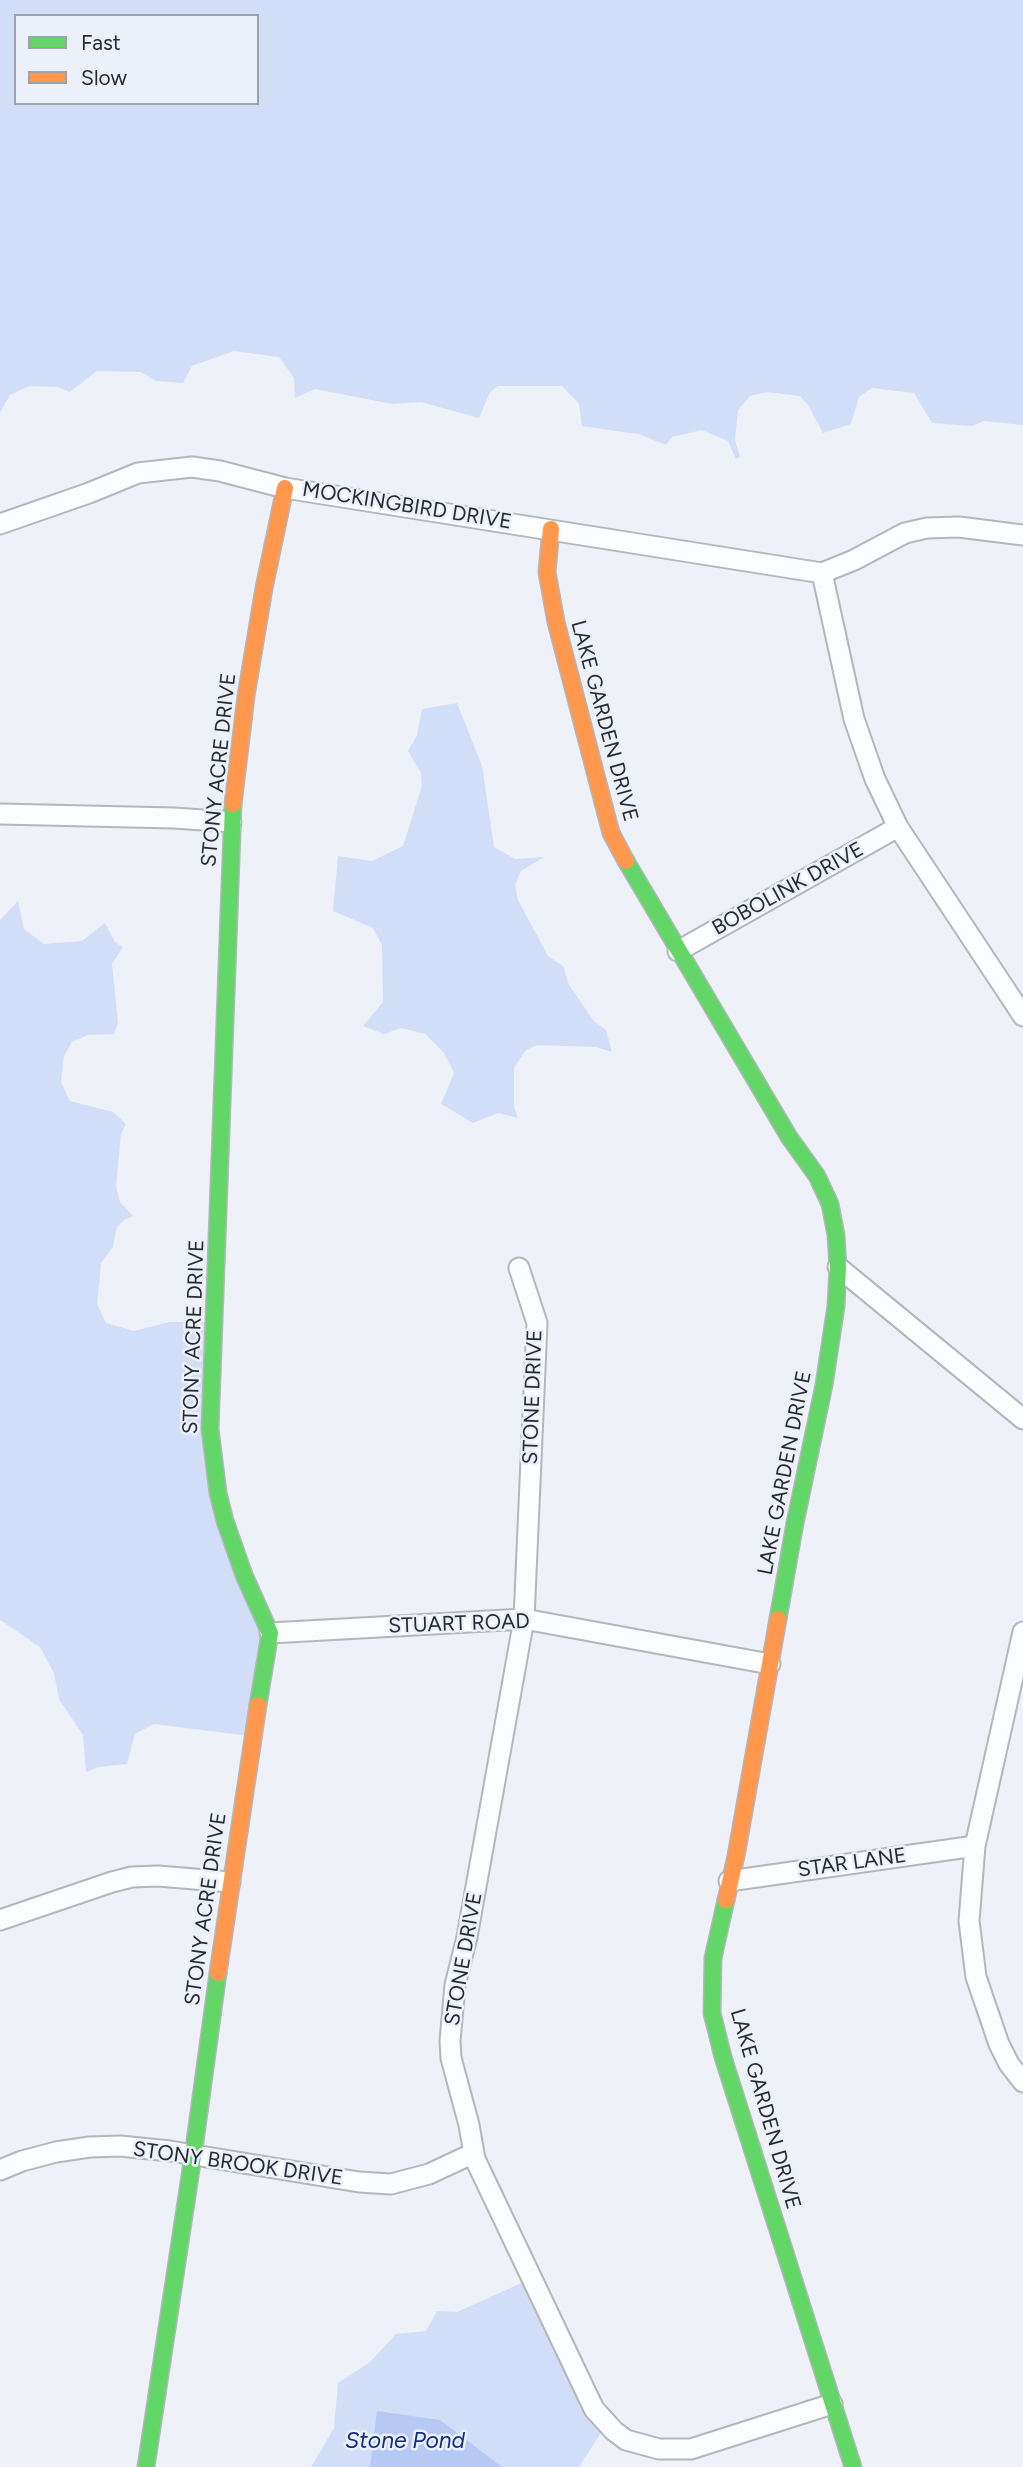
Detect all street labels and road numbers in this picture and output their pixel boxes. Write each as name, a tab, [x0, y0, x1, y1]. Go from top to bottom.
street label: MOCKINGBIRD DRIVE	[301, 477, 513, 535]
street label: LAKE GARDEN DRIVE	[565, 618, 643, 824]
street label: STONY ACRE DRIVE	[196, 672, 242, 868]
street label: BOBOLINK DRIVE	[708, 837, 868, 941]
street label: STONY ACRE DRIVE	[178, 1239, 210, 1435]
street label: STONE DRIVE	[518, 1329, 548, 1465]
street label: LAKE GARDEN DRIVE	[753, 1369, 817, 1577]
street label: STUART ROAD	[388, 1609, 530, 1639]
street label: STONY ACRE DRIVE	[180, 1811, 232, 2007]
street label: STAR LANE	[796, 1843, 908, 1883]
street label: STONE DRIVE	[440, 1890, 488, 2028]
street label: LAKE GARDEN DRIVE	[724, 2006, 806, 2212]
street label: STONY BROOK DRIVE	[131, 2137, 345, 2191]

